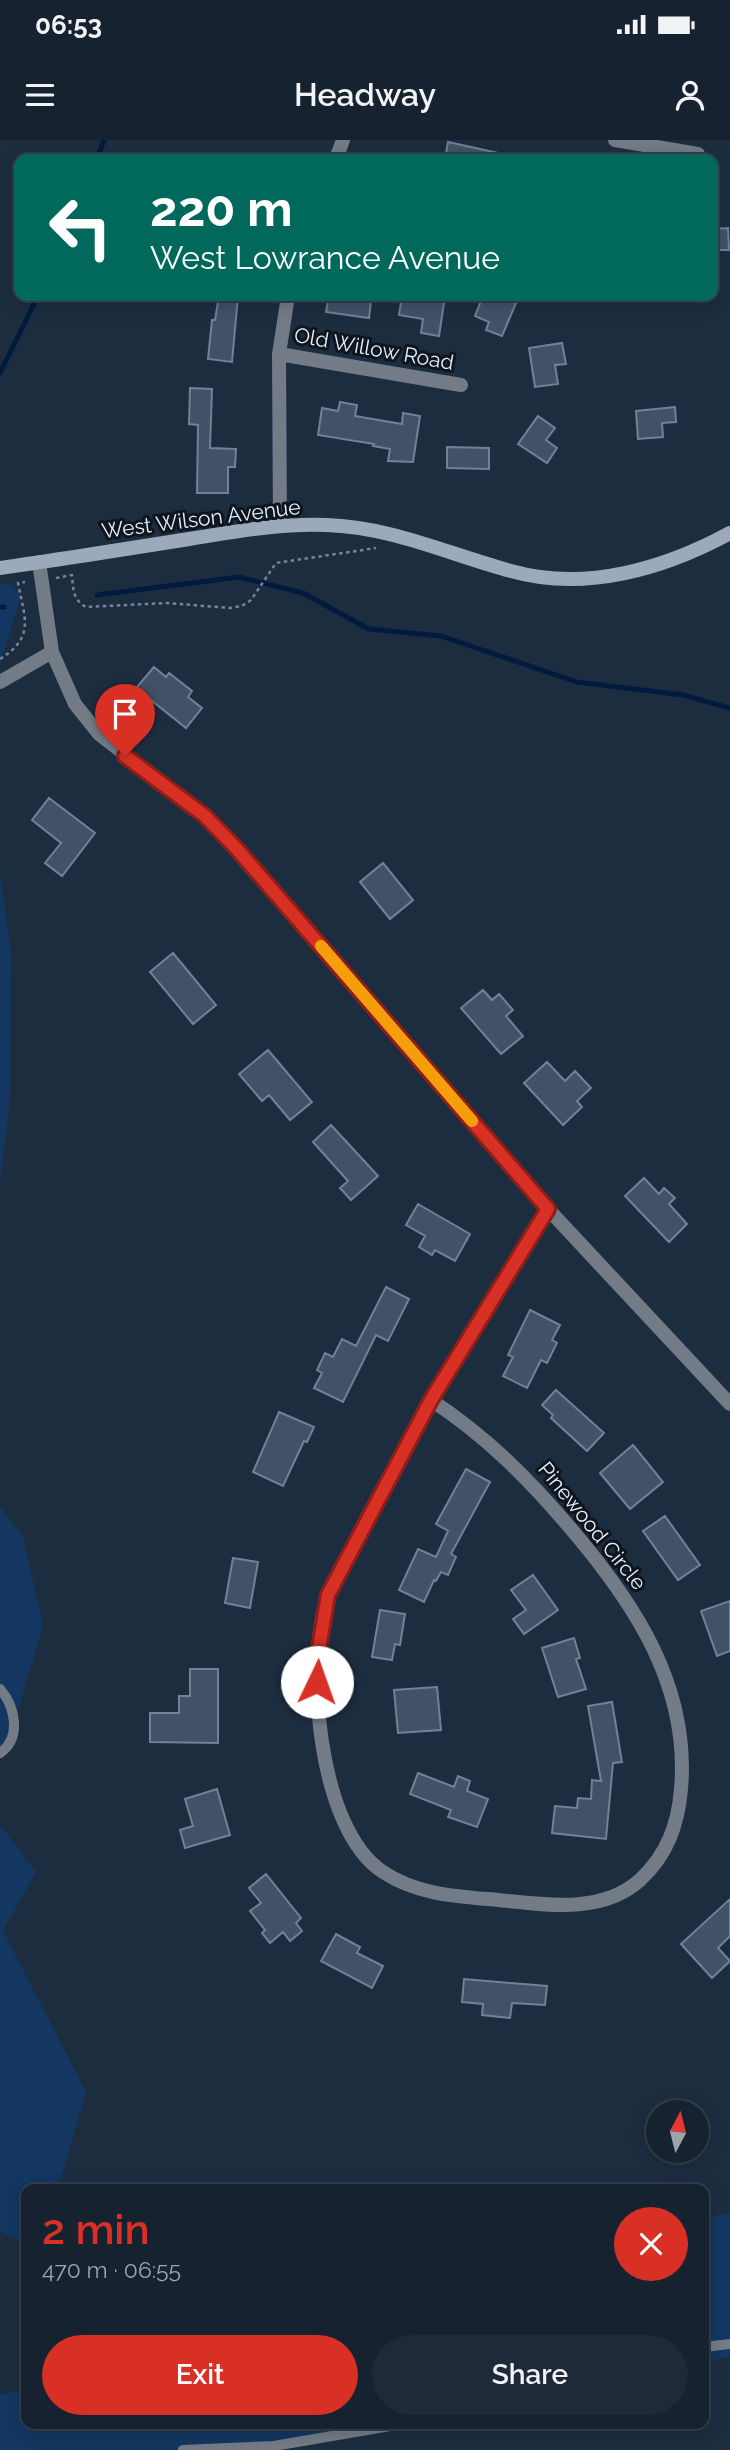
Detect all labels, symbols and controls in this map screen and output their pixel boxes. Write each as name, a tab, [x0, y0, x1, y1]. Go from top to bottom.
text: 06:53	[35, 10, 102, 40]
icon: menu	[21, 76, 59, 114]
text: Headway	[294, 76, 436, 113]
icon: person	[671, 76, 709, 114]
text: 220 m	[150, 180, 293, 237]
icon: left	[35, 182, 126, 273]
text: West Lowrance Avenue	[150, 239, 500, 276]
street label: Old Willow Road	[292, 322, 456, 375]
street label: West Wilson Avenue	[100, 494, 302, 543]
pin	[95, 684, 155, 756]
icon: arrive	[106, 695, 144, 733]
street label: Pinewood Circle	[533, 1457, 652, 1595]
position arrow	[280, 1645, 354, 1719]
north arrow	[646, 2100, 709, 2163]
map controls	[646, 2100, 709, 2163]
text: 2 min	[42, 2205, 150, 2254]
button: close	[614, 2207, 688, 2281]
text: 470 m · 06:55	[42, 2256, 181, 2283]
button: Exit	[42, 2335, 358, 2415]
button: Share	[372, 2335, 688, 2415]

